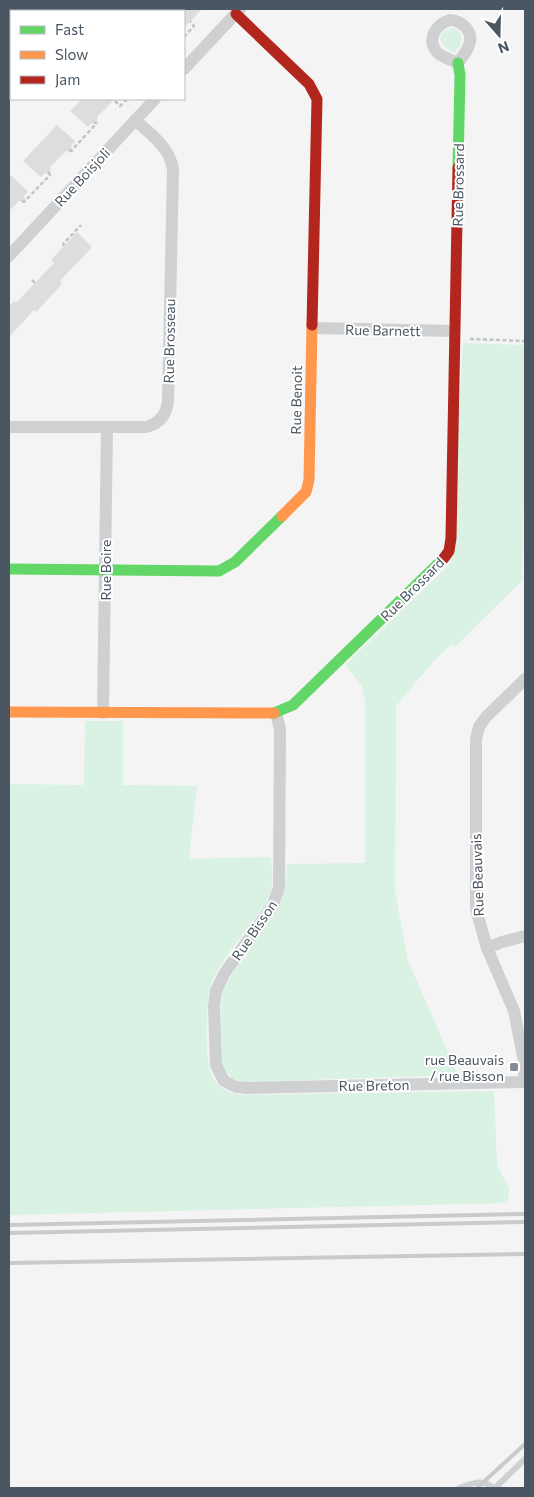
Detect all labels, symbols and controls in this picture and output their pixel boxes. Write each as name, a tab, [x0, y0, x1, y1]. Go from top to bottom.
legend	[10, 10, 185, 100]
north arrow	[474, 10, 524, 60]
text: Fast	[55, 20, 84, 38]
text: N	[496, 38, 511, 57]
text: Slow	[55, 45, 88, 63]
text: Jam	[55, 70, 80, 88]
street label: Rue Brossard	[449, 143, 467, 227]
street label: Rue Boisjoli	[51, 144, 113, 210]
street label: Rue Brosseau	[160, 298, 178, 384]
street label: Rue Barnett	[345, 321, 421, 339]
street label: Rue Benoit	[287, 365, 305, 435]
street label: Rue Boire	[97, 540, 114, 600]
street label: Rue Brossard	[377, 554, 447, 624]
street label: Rue Beauvais	[467, 833, 487, 917]
street label: Rue Bisson	[228, 897, 280, 963]
place label: rue Beauvais / rue Bisson	[425, 1051, 504, 1084]
marker: rue Beauvais / rue Bisson	[508, 1061, 520, 1073]
street label: Rue Breton	[338, 1076, 410, 1094]

